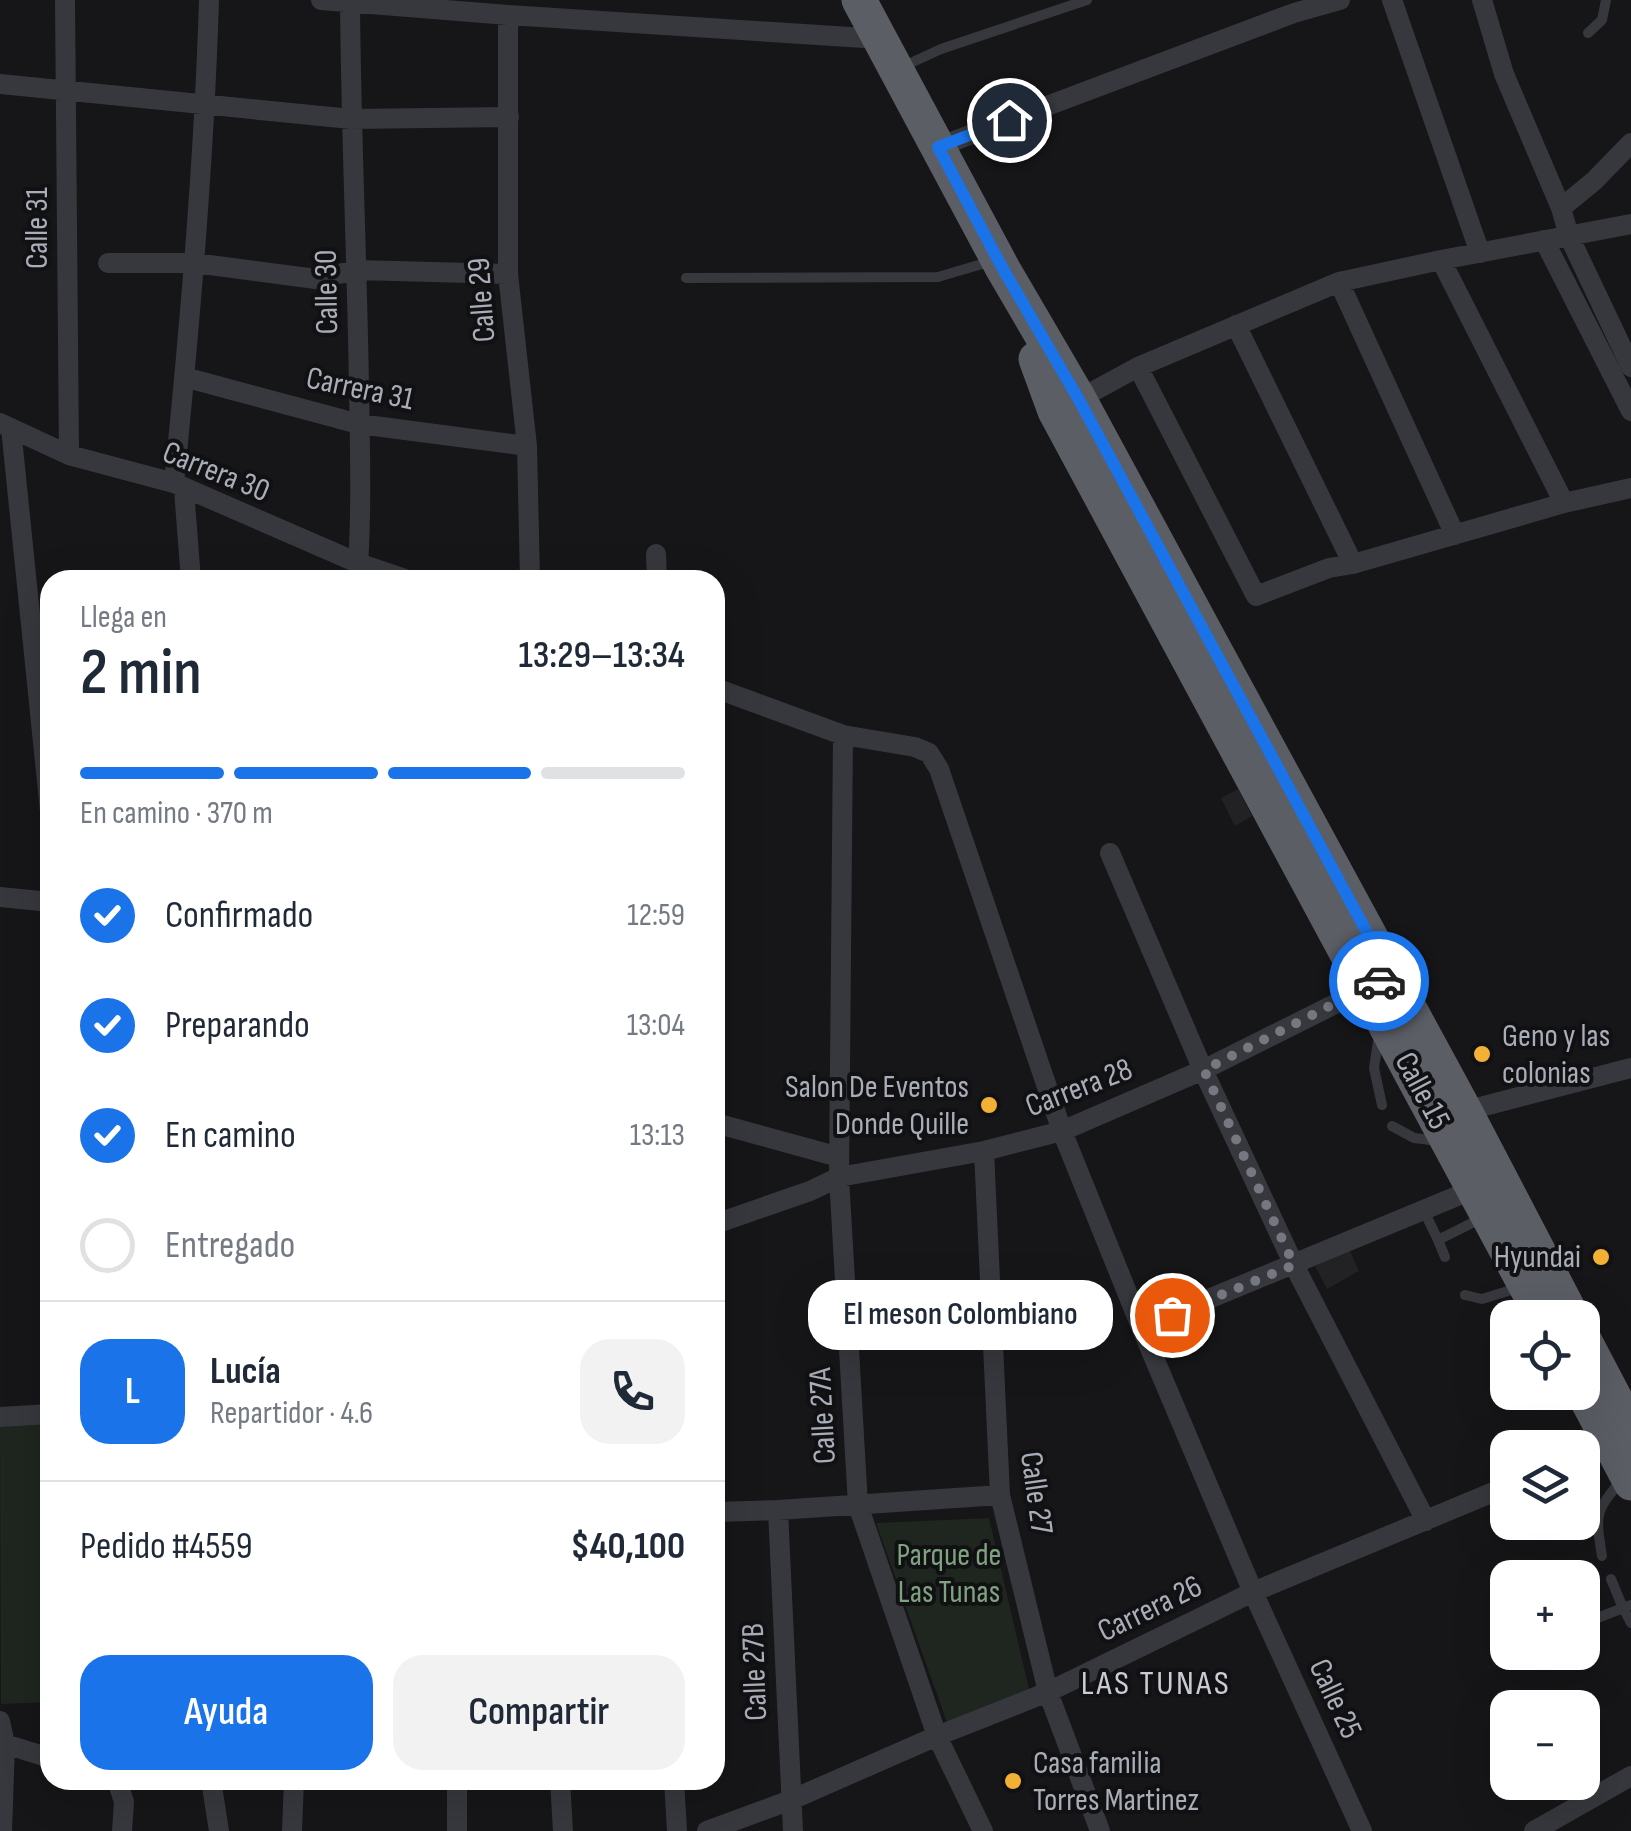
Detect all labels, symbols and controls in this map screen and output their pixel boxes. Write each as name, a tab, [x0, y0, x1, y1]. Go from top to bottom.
pin	[967, 78, 1052, 163]
icon: home	[982, 93, 1037, 148]
street label: Calle 31	[18, 187, 57, 269]
street label: Calle 30	[307, 249, 347, 335]
street label: Calle 29	[460, 256, 504, 344]
street label: Carrera 31	[303, 359, 417, 419]
street label: Carrera 30	[157, 433, 275, 511]
text: Llega en	[80, 598, 167, 637]
text: 13:29–13:34	[519, 633, 685, 678]
text: 2 min	[80, 635, 202, 713]
text: En camino · 370 m	[80, 794, 273, 833]
icon: check	[80, 888, 135, 943]
text: Confirmado	[165, 893, 313, 938]
text: 12:59	[627, 896, 685, 935]
courier	[1329, 931, 1429, 1031]
icon: car	[1352, 954, 1407, 1009]
icon: check	[80, 998, 135, 1053]
text: Preparando	[165, 1003, 310, 1048]
text: 13:04	[627, 1006, 685, 1045]
place label: Geno y las colonias	[1502, 1017, 1610, 1093]
marker: Geno y las colonias	[1471, 1043, 1493, 1065]
street label: Calle 15	[1386, 1046, 1458, 1136]
street label: Carrera 28	[1020, 1050, 1138, 1126]
place label: Salon De Eventos Donde Quille	[785, 1068, 969, 1144]
marker: Salon De Eventos Donde Quille	[978, 1094, 1000, 1116]
icon: check	[80, 1108, 135, 1163]
text: En camino	[165, 1113, 296, 1158]
text: 13:13	[630, 1116, 685, 1155]
text: Entregado	[165, 1223, 295, 1268]
place label: Hyundai	[1494, 1238, 1581, 1277]
marker: Hyundai	[1590, 1246, 1612, 1268]
pin	[1130, 1273, 1215, 1358]
callout: El meson Colombiano	[807, 1280, 1112, 1350]
icon: bag	[1145, 1288, 1200, 1343]
text: El meson Colombiano	[843, 1295, 1078, 1334]
map controls	[1490, 1300, 1600, 1800]
button: locate	[1490, 1300, 1600, 1410]
button: phone	[580, 1339, 685, 1444]
text: Lucía	[210, 1349, 281, 1394]
street label: Calle 27A	[801, 1367, 845, 1465]
text: L	[125, 1369, 140, 1414]
text: Repartidor · 4.6	[210, 1394, 373, 1433]
button: layers	[1490, 1430, 1600, 1540]
street label: Calle 27	[1011, 1449, 1061, 1537]
text: Pedido #4559	[80, 1524, 252, 1569]
text: $40,100	[570, 1524, 685, 1569]
park label: Parque de Las Tunas	[897, 1536, 1001, 1612]
button: +	[1490, 1560, 1600, 1670]
street label: Carrera 26	[1091, 1567, 1209, 1651]
street label: Calle 27B	[734, 1623, 776, 1721]
street label: Calle 25	[1300, 1653, 1370, 1745]
button: Ayuda	[80, 1655, 373, 1770]
button: Compartir	[393, 1655, 685, 1770]
district label: LAS TUNAS	[1081, 1662, 1231, 1705]
button: −	[1490, 1690, 1600, 1800]
place label: Casa familia Torres Martinez	[1033, 1744, 1199, 1820]
marker: Casa familia Torres Martinez	[1002, 1770, 1024, 1792]

